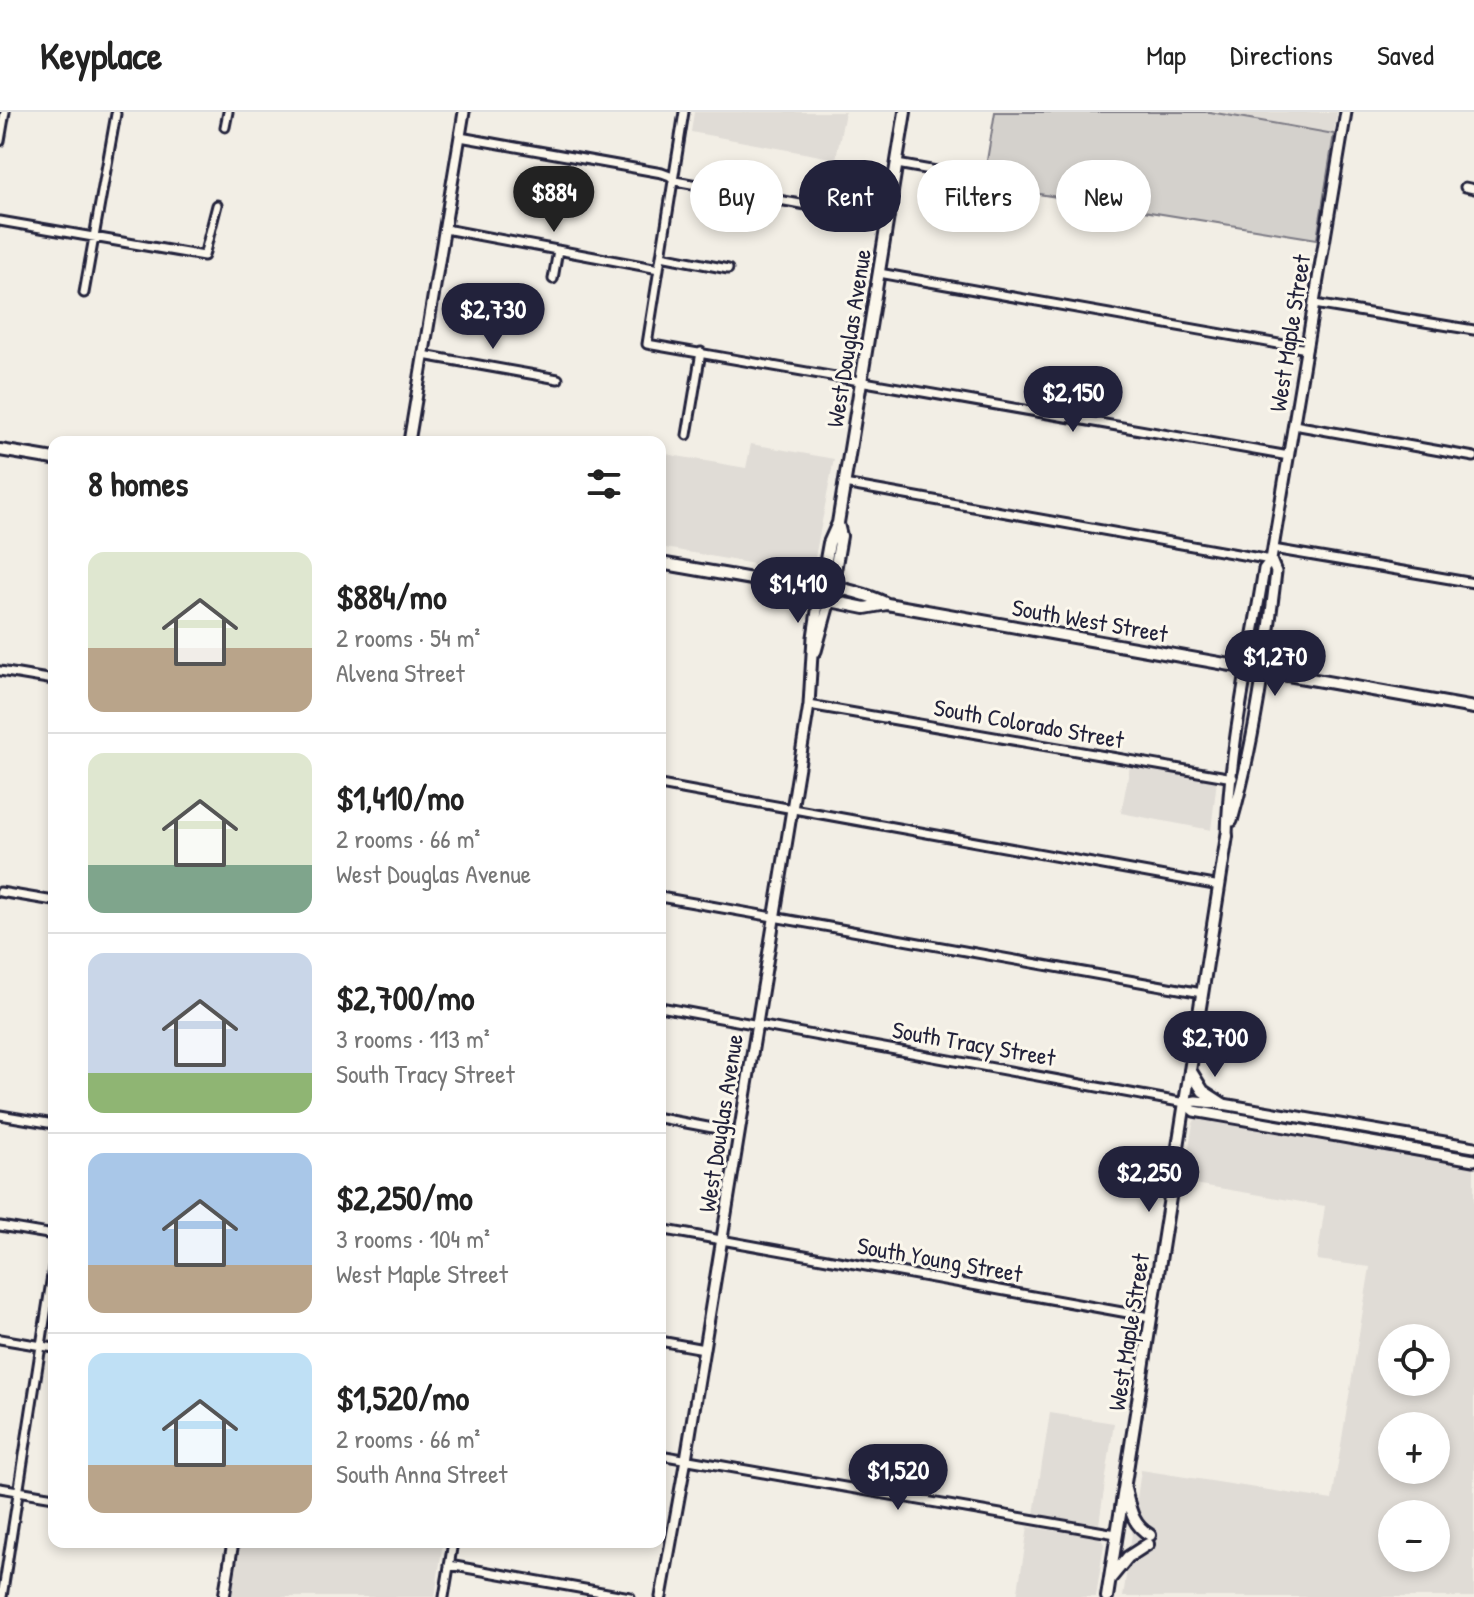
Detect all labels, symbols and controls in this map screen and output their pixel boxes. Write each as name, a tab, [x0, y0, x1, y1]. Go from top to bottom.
text: Keyplace	[40, 29, 162, 81]
text: Map	[1146, 36, 1186, 74]
text: Directions	[1230, 36, 1333, 74]
text: Saved	[1377, 36, 1434, 74]
chip: Buy	[690, 160, 783, 232]
chip: Rent	[799, 160, 901, 232]
chip: Filters	[917, 160, 1040, 232]
chip: New	[1056, 160, 1151, 232]
pin: $884	[507, 166, 601, 234]
text: $884	[531, 174, 577, 209]
street label: West Douglas Avenue	[818, 246, 878, 429]
street label: West Maple Street	[1261, 251, 1317, 414]
pin: $2,730	[428, 283, 558, 351]
text: $2,730	[460, 291, 526, 326]
pin: $2,150	[1008, 366, 1138, 434]
text: $2,150	[1042, 374, 1104, 409]
text: 8 homes	[88, 461, 188, 507]
icon: filters	[582, 462, 626, 506]
pin: $1,410	[733, 557, 863, 625]
text: $1,410	[769, 565, 827, 600]
text: $884/mo	[336, 574, 447, 620]
icon: home	[152, 584, 248, 680]
street label: South West Street	[1010, 591, 1171, 650]
text: 2 rooms · 54 m²	[336, 620, 480, 655]
pin: $1,270	[1210, 630, 1340, 698]
text: $1,270	[1243, 638, 1307, 673]
text: Alvena Street	[336, 655, 465, 690]
street label: South Colorado Street	[932, 691, 1127, 756]
text: $1,410/mo	[336, 775, 464, 821]
icon: home	[152, 785, 248, 881]
text: 2 rooms · 66 m²	[336, 821, 480, 856]
text: West Douglas Avenue	[336, 856, 531, 891]
text: $2,700/mo	[336, 975, 475, 1021]
icon: home	[152, 985, 248, 1081]
pin: $2,700	[1150, 1011, 1280, 1079]
street label: South Tracy Street	[890, 1013, 1059, 1073]
text: $2,700	[1182, 1019, 1248, 1054]
text: 3 rooms · 113 m²	[336, 1021, 490, 1056]
street label: West Douglas Avenue	[690, 1031, 750, 1214]
text: South Tracy Street	[336, 1056, 515, 1091]
pin: $2,250	[1084, 1146, 1214, 1214]
text: $2,250	[1116, 1154, 1182, 1189]
text: $2,250/mo	[336, 1175, 473, 1221]
icon: home	[152, 1185, 248, 1281]
text: 3 rooms · 104 m²	[336, 1221, 490, 1256]
street label: South Young Street	[855, 1229, 1026, 1289]
street label: West Maple Street	[1100, 1250, 1156, 1413]
text: West Maple Street	[336, 1256, 508, 1291]
map controls	[1378, 1324, 1450, 1572]
button: locate	[1378, 1324, 1450, 1396]
text: $1,520/mo	[336, 1375, 469, 1421]
icon: home	[152, 1385, 248, 1481]
button: +	[1378, 1412, 1450, 1484]
text: 2 rooms · 66 m²	[336, 1421, 480, 1456]
pin: $1,520	[833, 1444, 963, 1512]
text: $1,520	[867, 1452, 929, 1487]
text: South Anna Street	[336, 1456, 508, 1491]
button: −	[1378, 1500, 1450, 1572]

